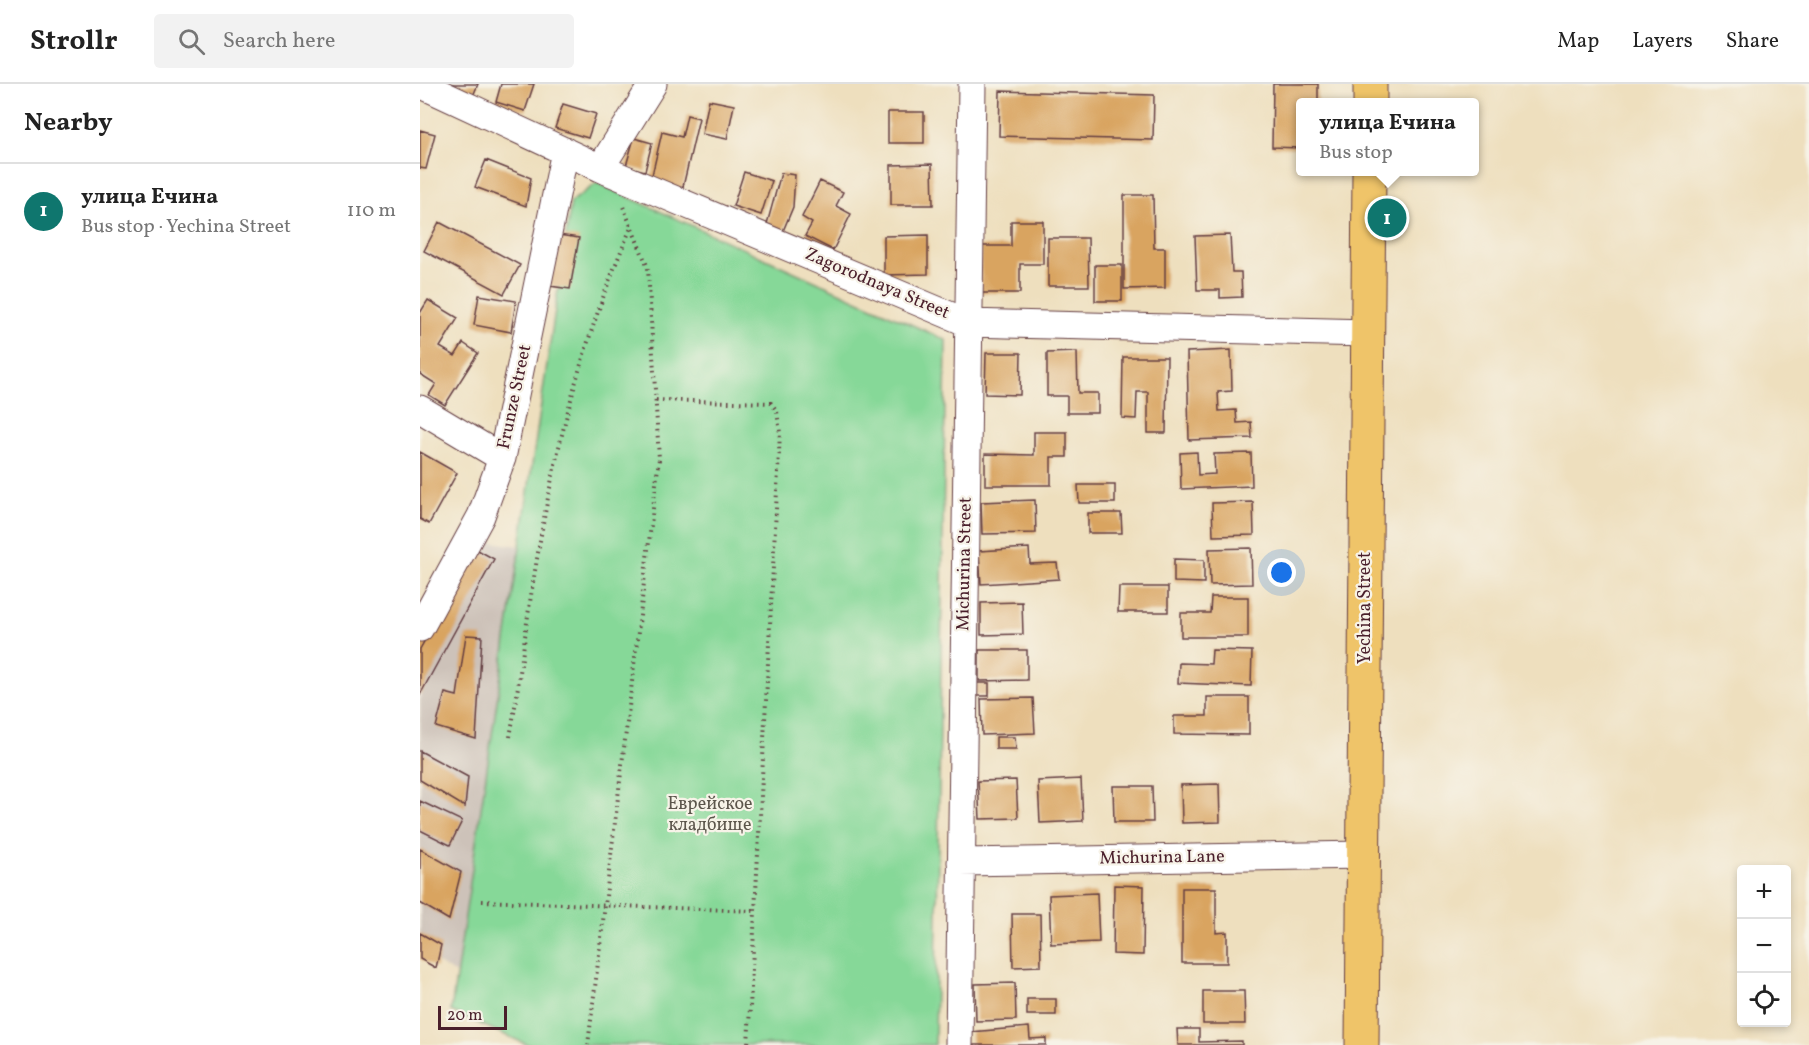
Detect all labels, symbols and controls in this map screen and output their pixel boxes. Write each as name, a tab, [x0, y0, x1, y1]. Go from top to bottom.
search box	[154, 14, 574, 68]
text: Strollr	[30, 22, 118, 61]
icon: search	[175, 25, 208, 58]
text: Search here	[223, 26, 335, 57]
text: Map	[1557, 27, 1599, 56]
text: Layers	[1632, 27, 1693, 56]
text: Share	[1726, 27, 1779, 56]
popup	[1296, 98, 1479, 176]
text: Nearby	[24, 105, 113, 141]
text: улица Ечина	[1319, 108, 1456, 139]
text: Bus stop	[1319, 139, 1393, 167]
text: улица Ечина	[81, 182, 218, 213]
pin: 1	[1368, 196, 1406, 240]
text: 1	[39, 197, 48, 225]
text: 110 m	[347, 197, 396, 225]
text: Bus stop · Yechina Street	[81, 213, 291, 241]
street label: Zagorodnaya Street	[801, 242, 953, 326]
street label: Frunze Street	[492, 342, 538, 452]
street label: Michurina Street	[951, 497, 979, 631]
street label: Yechina Street	[1353, 552, 1378, 664]
your location	[1267, 558, 1296, 587]
park label: Еврейское кладбище	[667, 792, 753, 838]
street label: Michurina Lane	[1099, 844, 1225, 872]
map controls	[1737, 865, 1791, 1027]
button: +	[1737, 865, 1791, 919]
button: −	[1737, 919, 1791, 973]
button: locate	[1737, 973, 1791, 1027]
scale bar	[438, 1003, 507, 1030]
text: 20 m	[447, 1005, 482, 1027]

